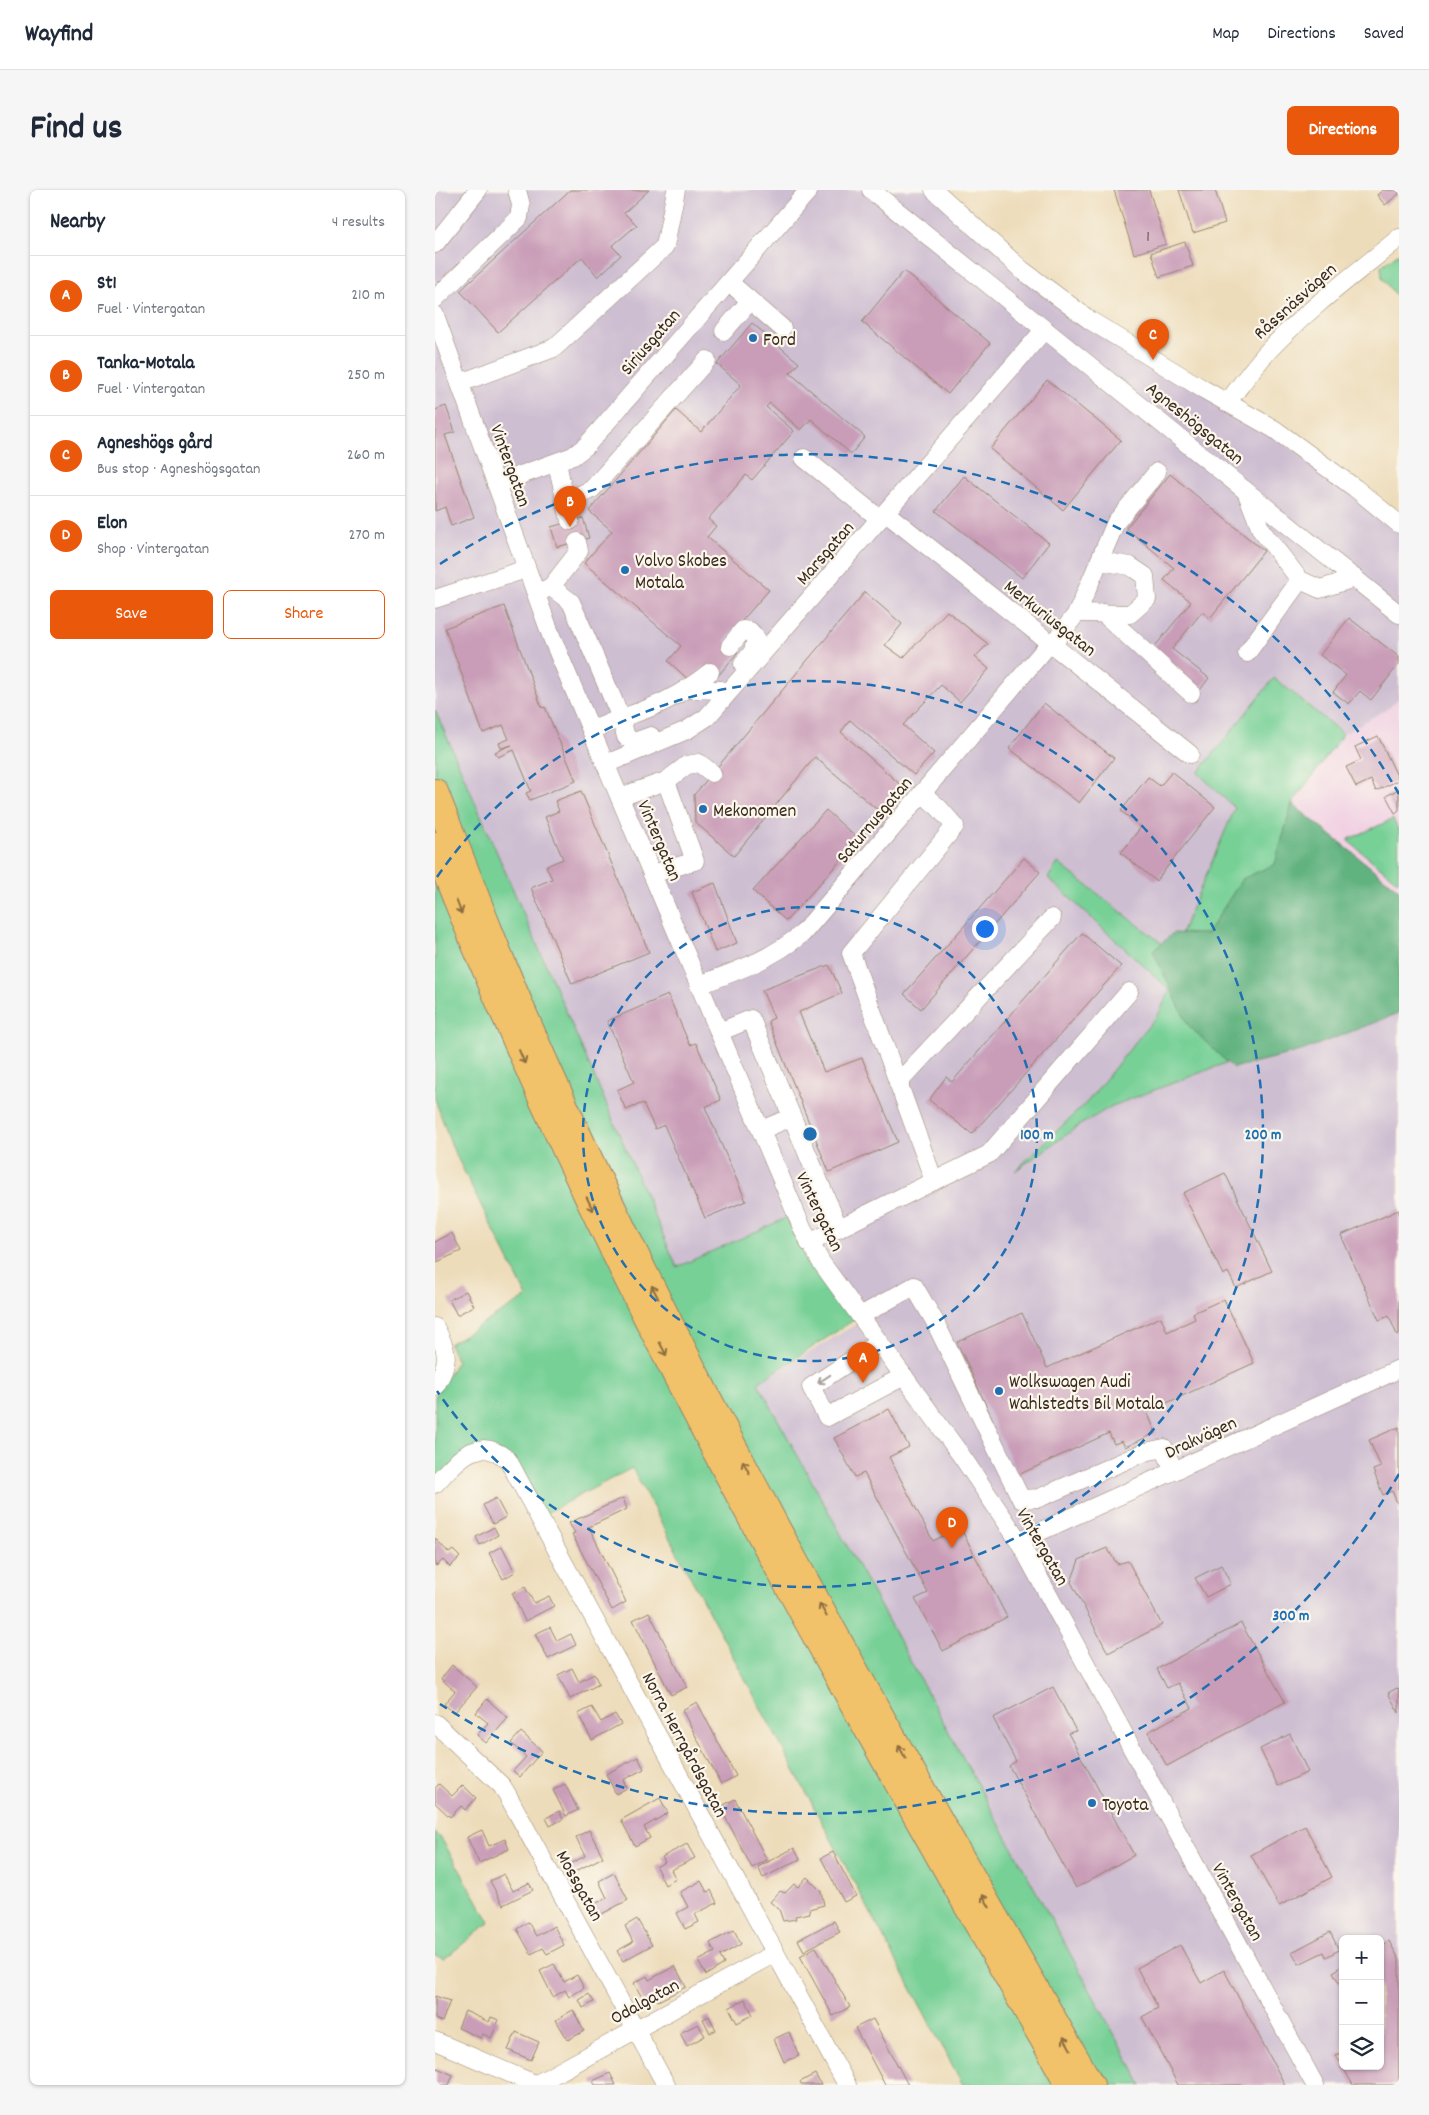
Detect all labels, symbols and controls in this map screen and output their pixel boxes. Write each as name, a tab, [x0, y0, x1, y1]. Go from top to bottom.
text: Wayfind	[25, 18, 93, 52]
text: Map	[1212, 22, 1239, 47]
text: Directions	[1267, 22, 1336, 47]
text: Saved	[1364, 22, 1404, 47]
text: Find us	[30, 105, 122, 155]
button: Directions	[1287, 106, 1399, 155]
text: Nearby	[50, 208, 105, 238]
text: 4 results	[332, 211, 385, 234]
house number: 1	[1146, 226, 1150, 249]
street label: Råssnäsvägen	[1249, 258, 1344, 347]
text: St1	[97, 271, 117, 298]
text: A	[62, 284, 70, 307]
text: 210 m	[351, 284, 385, 307]
text: Fuel · Vintergatan	[97, 298, 205, 321]
street label: Siriusgatan	[615, 304, 688, 383]
pin: C	[1137, 319, 1169, 360]
place label: Ford	[763, 328, 796, 355]
marker: Ford	[747, 332, 759, 344]
text: Tanka-Motala	[97, 351, 194, 378]
text: B	[62, 364, 70, 387]
text: 250 m	[347, 364, 385, 387]
street label: Agneshögsgatan	[1139, 377, 1249, 473]
text: Fuel · Vintergatan	[97, 378, 205, 401]
street label: Vintergatan	[481, 421, 536, 511]
text: Agneshögs gård	[97, 431, 212, 458]
text: C	[62, 444, 70, 467]
text: 260 m	[347, 444, 385, 467]
text: Bus stop · Agneshögsgatan	[97, 458, 260, 481]
pin: B	[554, 486, 586, 527]
text: Elon	[97, 511, 127, 538]
street label: Marsgatan	[791, 516, 862, 592]
text: D	[62, 524, 70, 547]
text: 270 m	[349, 524, 385, 547]
text: Shop · Vintergatan	[97, 538, 209, 561]
place label: Volvo Skobes Motala	[635, 549, 727, 598]
marker: Volvo Skobes Motala	[619, 564, 631, 576]
street label: Merkuriusgatan	[997, 575, 1101, 665]
button: Save	[50, 590, 213, 639]
button: Share	[223, 590, 385, 639]
street label: Saturnusgatan	[831, 772, 920, 871]
street label: Vintergatan	[629, 797, 687, 886]
place label: Mekonomen	[713, 799, 796, 826]
marker: Mekonomen	[697, 803, 709, 815]
one-way arrow	[455, 899, 464, 914]
your location	[972, 916, 998, 942]
one-way arrow	[517, 1049, 527, 1064]
centre of rings	[801, 1125, 819, 1143]
text: 100 m	[1020, 1125, 1054, 1147]
text: 200 m	[1245, 1125, 1281, 1147]
street label: Vintergatan	[787, 1168, 849, 1257]
one-way arrow	[586, 1196, 595, 1211]
one-way arrow	[650, 1285, 659, 1300]
one-way arrow	[659, 1341, 668, 1356]
pin: A	[847, 1342, 879, 1383]
place label: Wolkswagen Audi Wahlstedts Bil Motala	[1009, 1370, 1165, 1419]
one-way arrow	[817, 1374, 831, 1384]
marker: Wolkswagen Audi Wahlstedts Bil Motala	[993, 1385, 1005, 1397]
street label: Drakvägen	[1161, 1411, 1242, 1468]
one-way arrow	[741, 1460, 751, 1475]
street label: Vintergatan	[1008, 1504, 1074, 1592]
pin: D	[936, 1507, 968, 1548]
one-way arrow	[818, 1603, 828, 1618]
text: 300 m	[1273, 1606, 1309, 1628]
street label: Norra Herrgårdsgatan	[633, 1668, 733, 1823]
one-way arrow	[897, 1745, 907, 1760]
place label: Toyota	[1102, 1793, 1150, 1820]
marker: Toyota	[1086, 1797, 1098, 1809]
street label: Mossgatan	[547, 1846, 609, 1927]
street label: Vintergatan	[1203, 1859, 1269, 1947]
one-way arrow	[981, 1895, 991, 1909]
map controls	[1339, 1935, 1384, 2070]
button: +	[1339, 1935, 1384, 1980]
street label: Odalgatan	[606, 1973, 685, 2033]
button: −	[1339, 1980, 1384, 2025]
button: layers	[1339, 2025, 1384, 2070]
one-way arrow	[1061, 2036, 1071, 2050]

